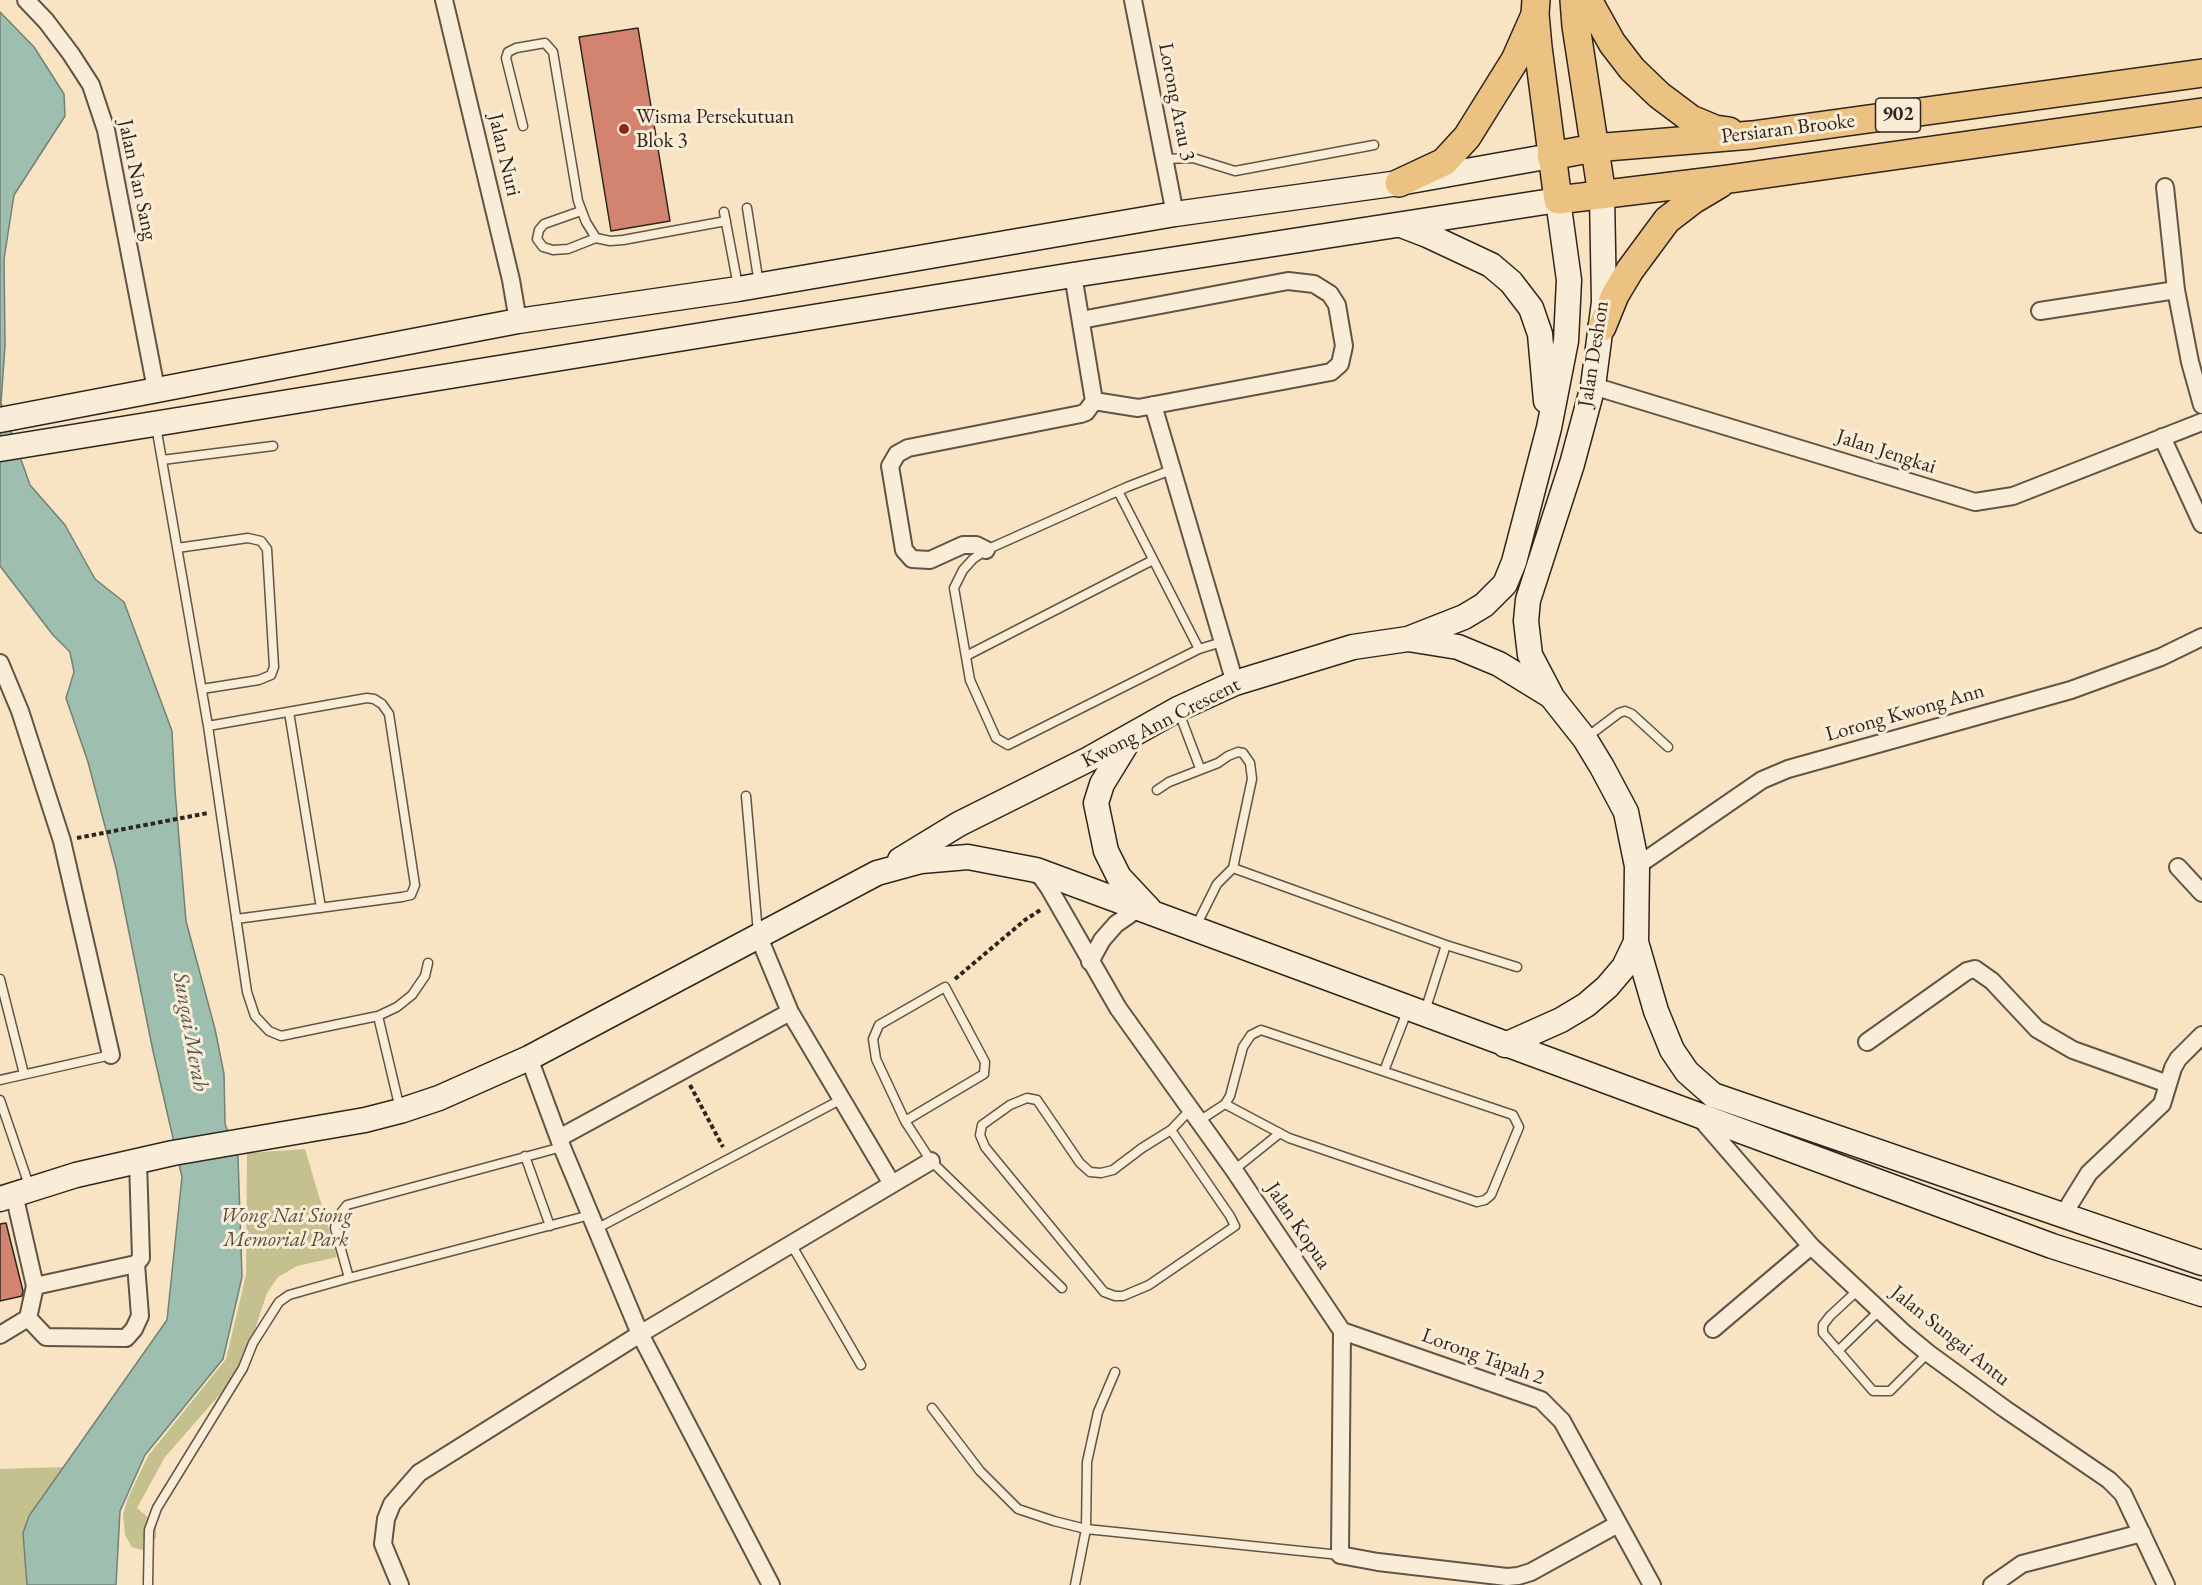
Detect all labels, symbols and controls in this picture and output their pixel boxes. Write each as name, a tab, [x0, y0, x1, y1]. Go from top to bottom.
street label: Lorong Arau 3	[1152, 41, 1200, 163]
road number: 902	[1876, 98, 1920, 132]
place label: Wisma Persekutuan Blok 3	[636, 104, 794, 154]
street label: Persiaran Brooke	[1720, 108, 1856, 150]
street label: Jalan Nuri	[482, 111, 526, 199]
street label: Jalan Nan Sang	[112, 117, 162, 243]
marker: Wisma Persekutuan Blok 3	[617, 122, 631, 136]
street label: Jalan Deshon	[1573, 299, 1615, 409]
street label: Jalan Jengkai	[1833, 424, 1939, 480]
street label: Kwong Ann Crescent	[1077, 672, 1245, 774]
street label: Lorong Kwong Ann	[1823, 678, 1987, 748]
water label: Sungai Merah	[167, 970, 213, 1094]
street label: Jalan Kopua	[1260, 1178, 1336, 1274]
park label: Wong Nai Siong Memorial Park	[220, 1203, 352, 1253]
street label: Jalan Sungai Antu	[1885, 1280, 2015, 1392]
street label: Lorong Tapah 2	[1418, 1323, 1548, 1391]

